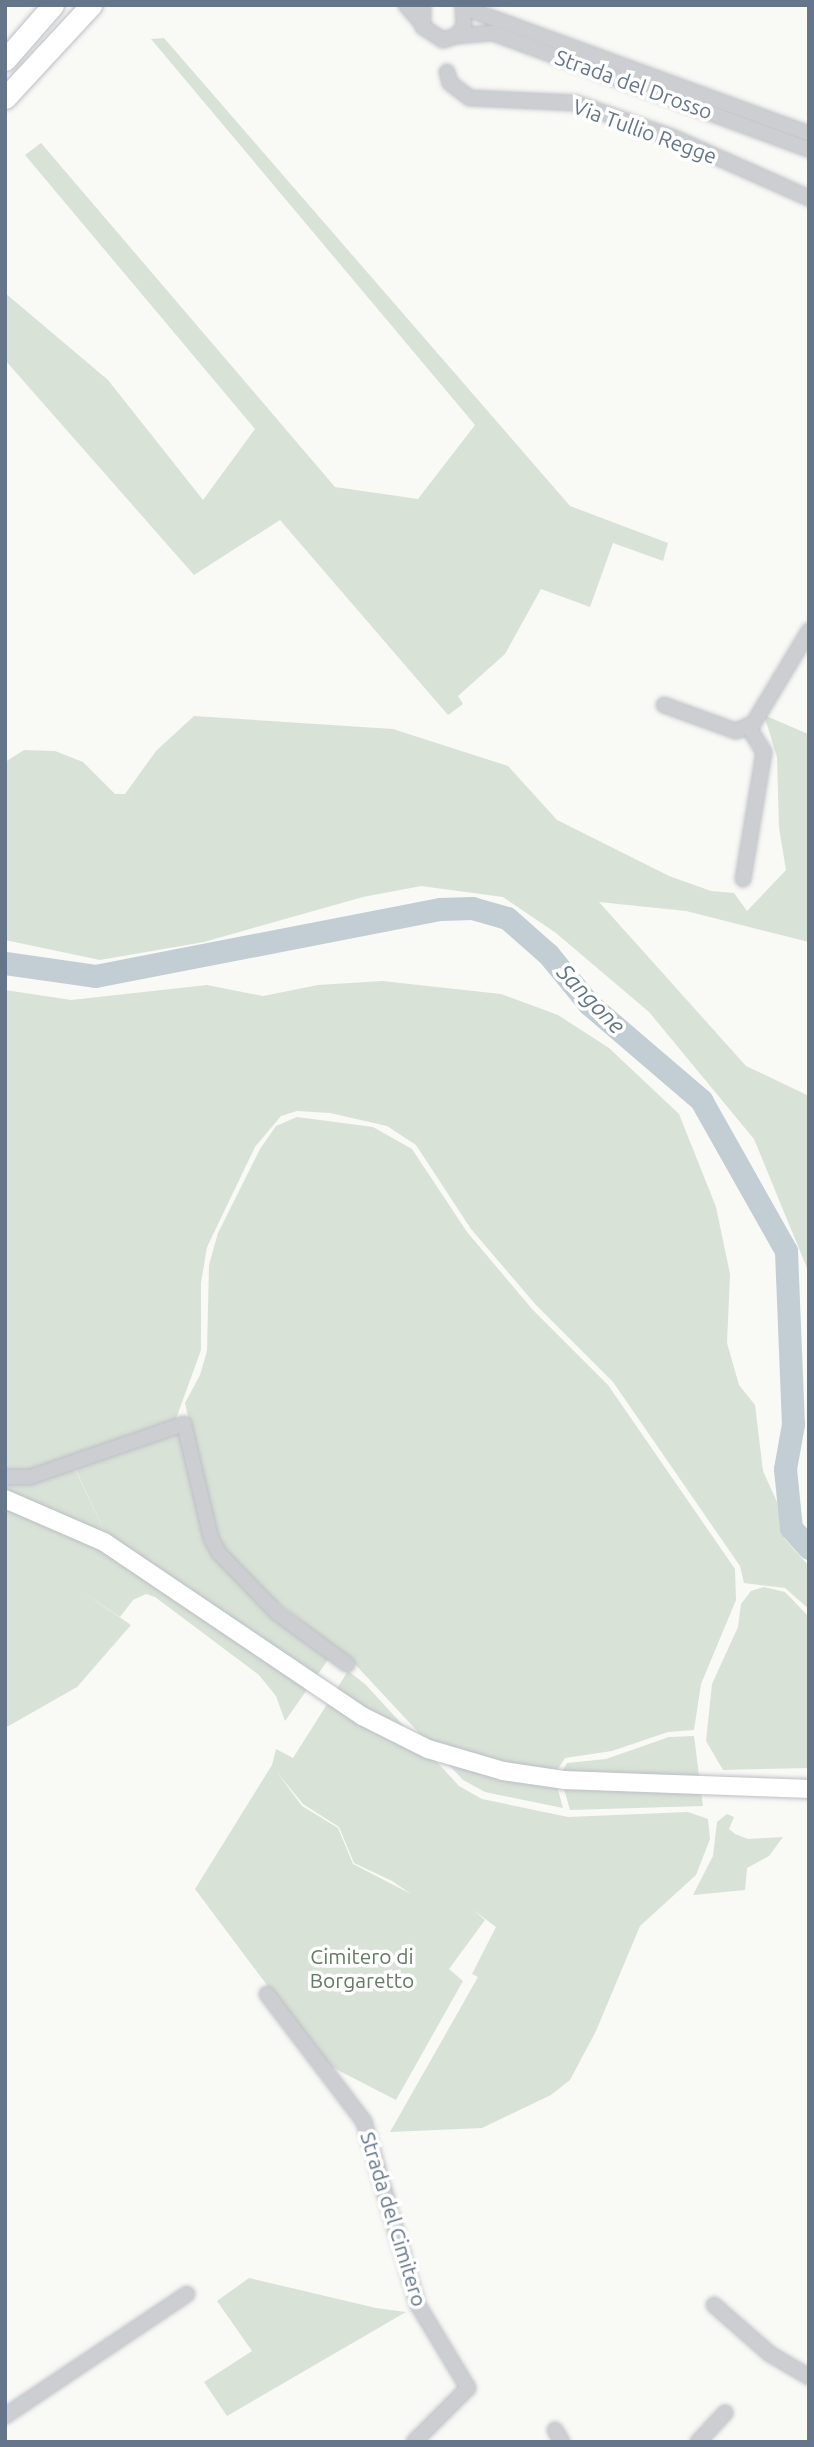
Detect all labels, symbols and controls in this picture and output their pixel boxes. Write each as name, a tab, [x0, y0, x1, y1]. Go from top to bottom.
street label: Strada del Drosso	[552, 44, 716, 124]
street label: Via Tullio Regge	[570, 93, 720, 169]
water label: Sangone	[551, 958, 631, 1040]
park label: Cimitero di Borgaretto	[310, 1943, 414, 1993]
street label: Strada del Cimitero	[355, 2129, 433, 2309]

